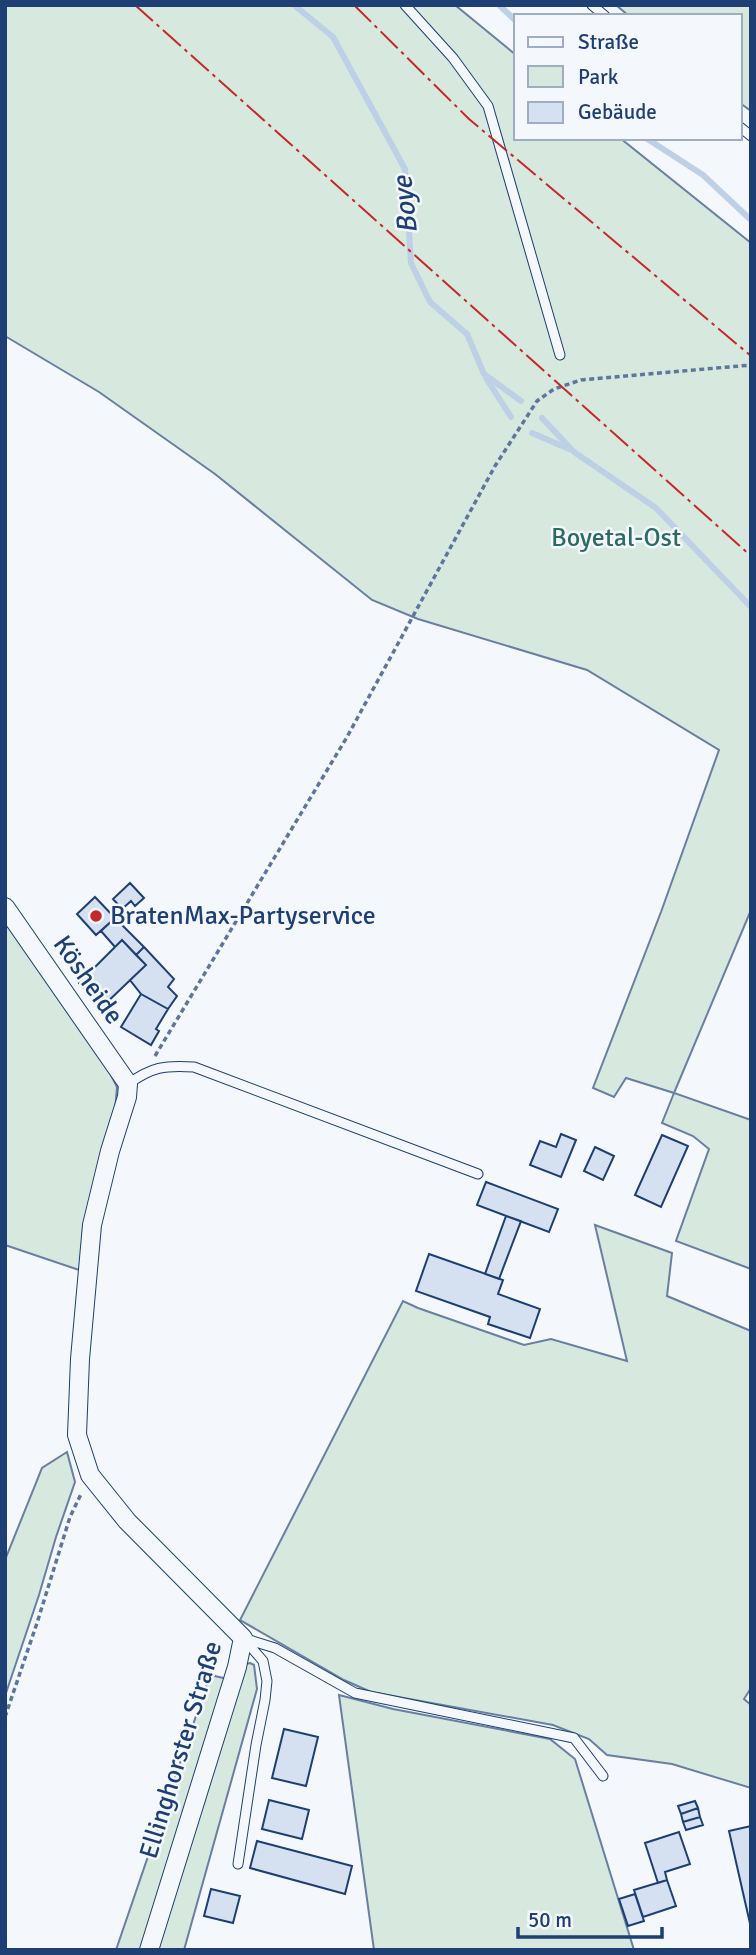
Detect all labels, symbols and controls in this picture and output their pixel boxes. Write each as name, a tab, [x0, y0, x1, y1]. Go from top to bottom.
legend	[514, 14, 742, 140]
text: Straße	[578, 29, 639, 55]
text: Park	[578, 64, 619, 90]
text: Gebäude	[578, 99, 657, 125]
water label: Boye	[385, 172, 425, 236]
park label: Boyetal-Ost	[551, 522, 681, 554]
place label: BratenMax-Partyservice	[110, 900, 376, 932]
marker: BratenMax-Partyservice	[88, 908, 104, 924]
street label: Kösheide	[46, 929, 130, 1031]
street label: Ellinghorster Straße	[133, 1637, 229, 1863]
scale bar	[518, 1896, 662, 1940]
text: 50 m	[528, 1907, 572, 1933]

